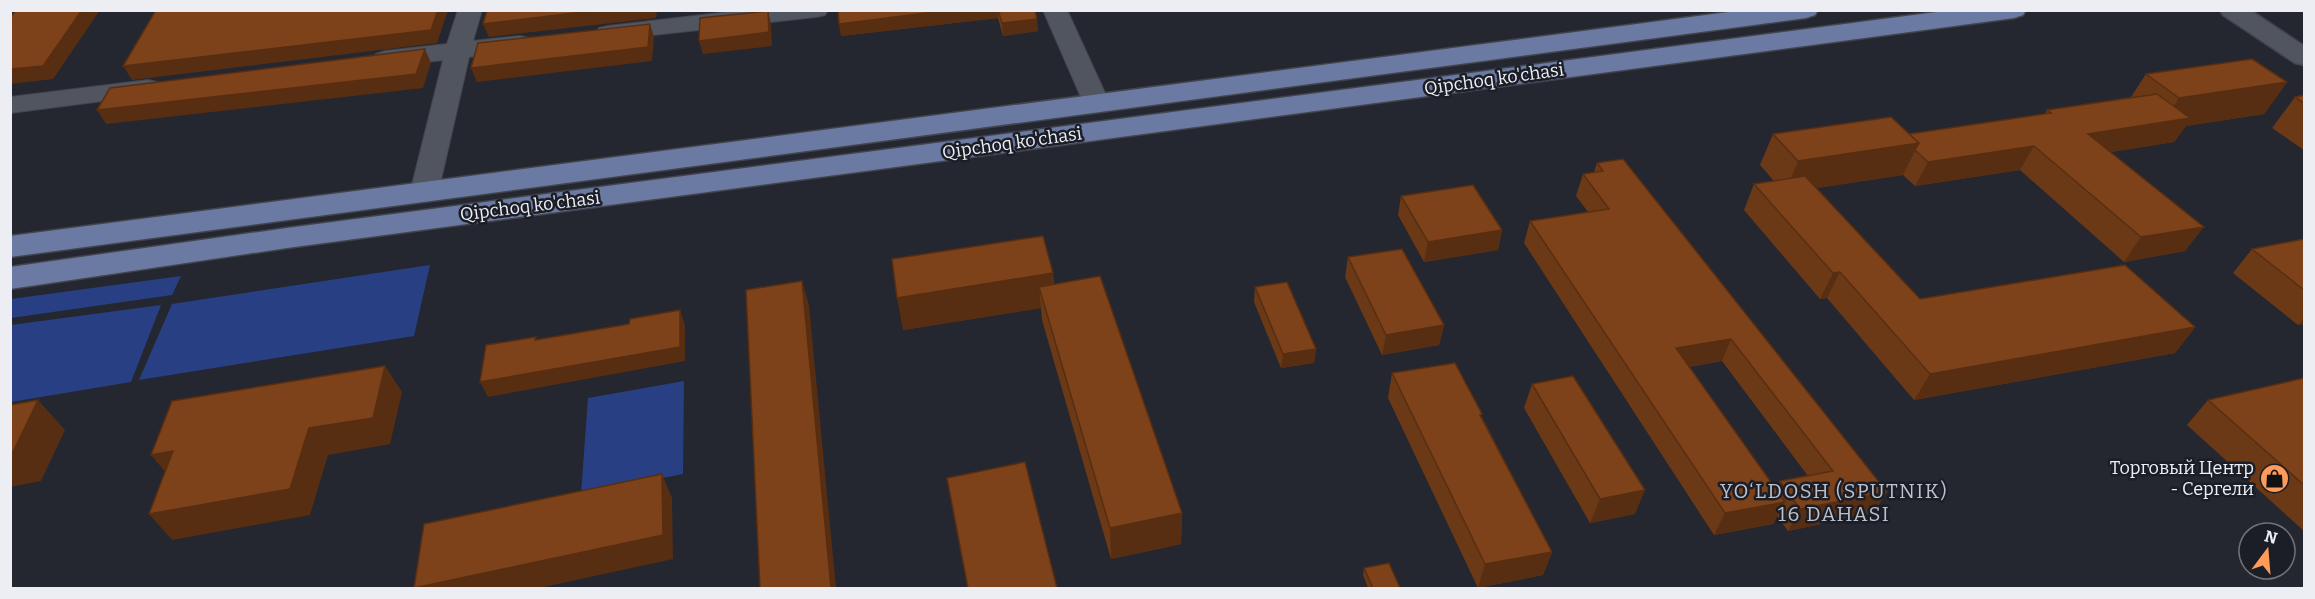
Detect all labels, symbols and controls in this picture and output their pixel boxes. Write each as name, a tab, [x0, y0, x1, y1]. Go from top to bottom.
street label: Qipchoq ko'chasi	[1423, 58, 1565, 100]
street label: Qipchoq ko'chasi	[941, 122, 1083, 164]
street label: Qipchoq ko'chasi	[459, 187, 601, 225]
place label: Торговый Центр - Сергели	[2110, 457, 2254, 500]
shop icon: Торговый Центр - Сергели	[2259, 462, 2291, 494]
district label: YO‘LDOSH (SPUTNIK) 16 DAHASI	[1720, 479, 1948, 526]
north arrow	[2237, 521, 2297, 581]
text: N	[2262, 526, 2280, 548]

